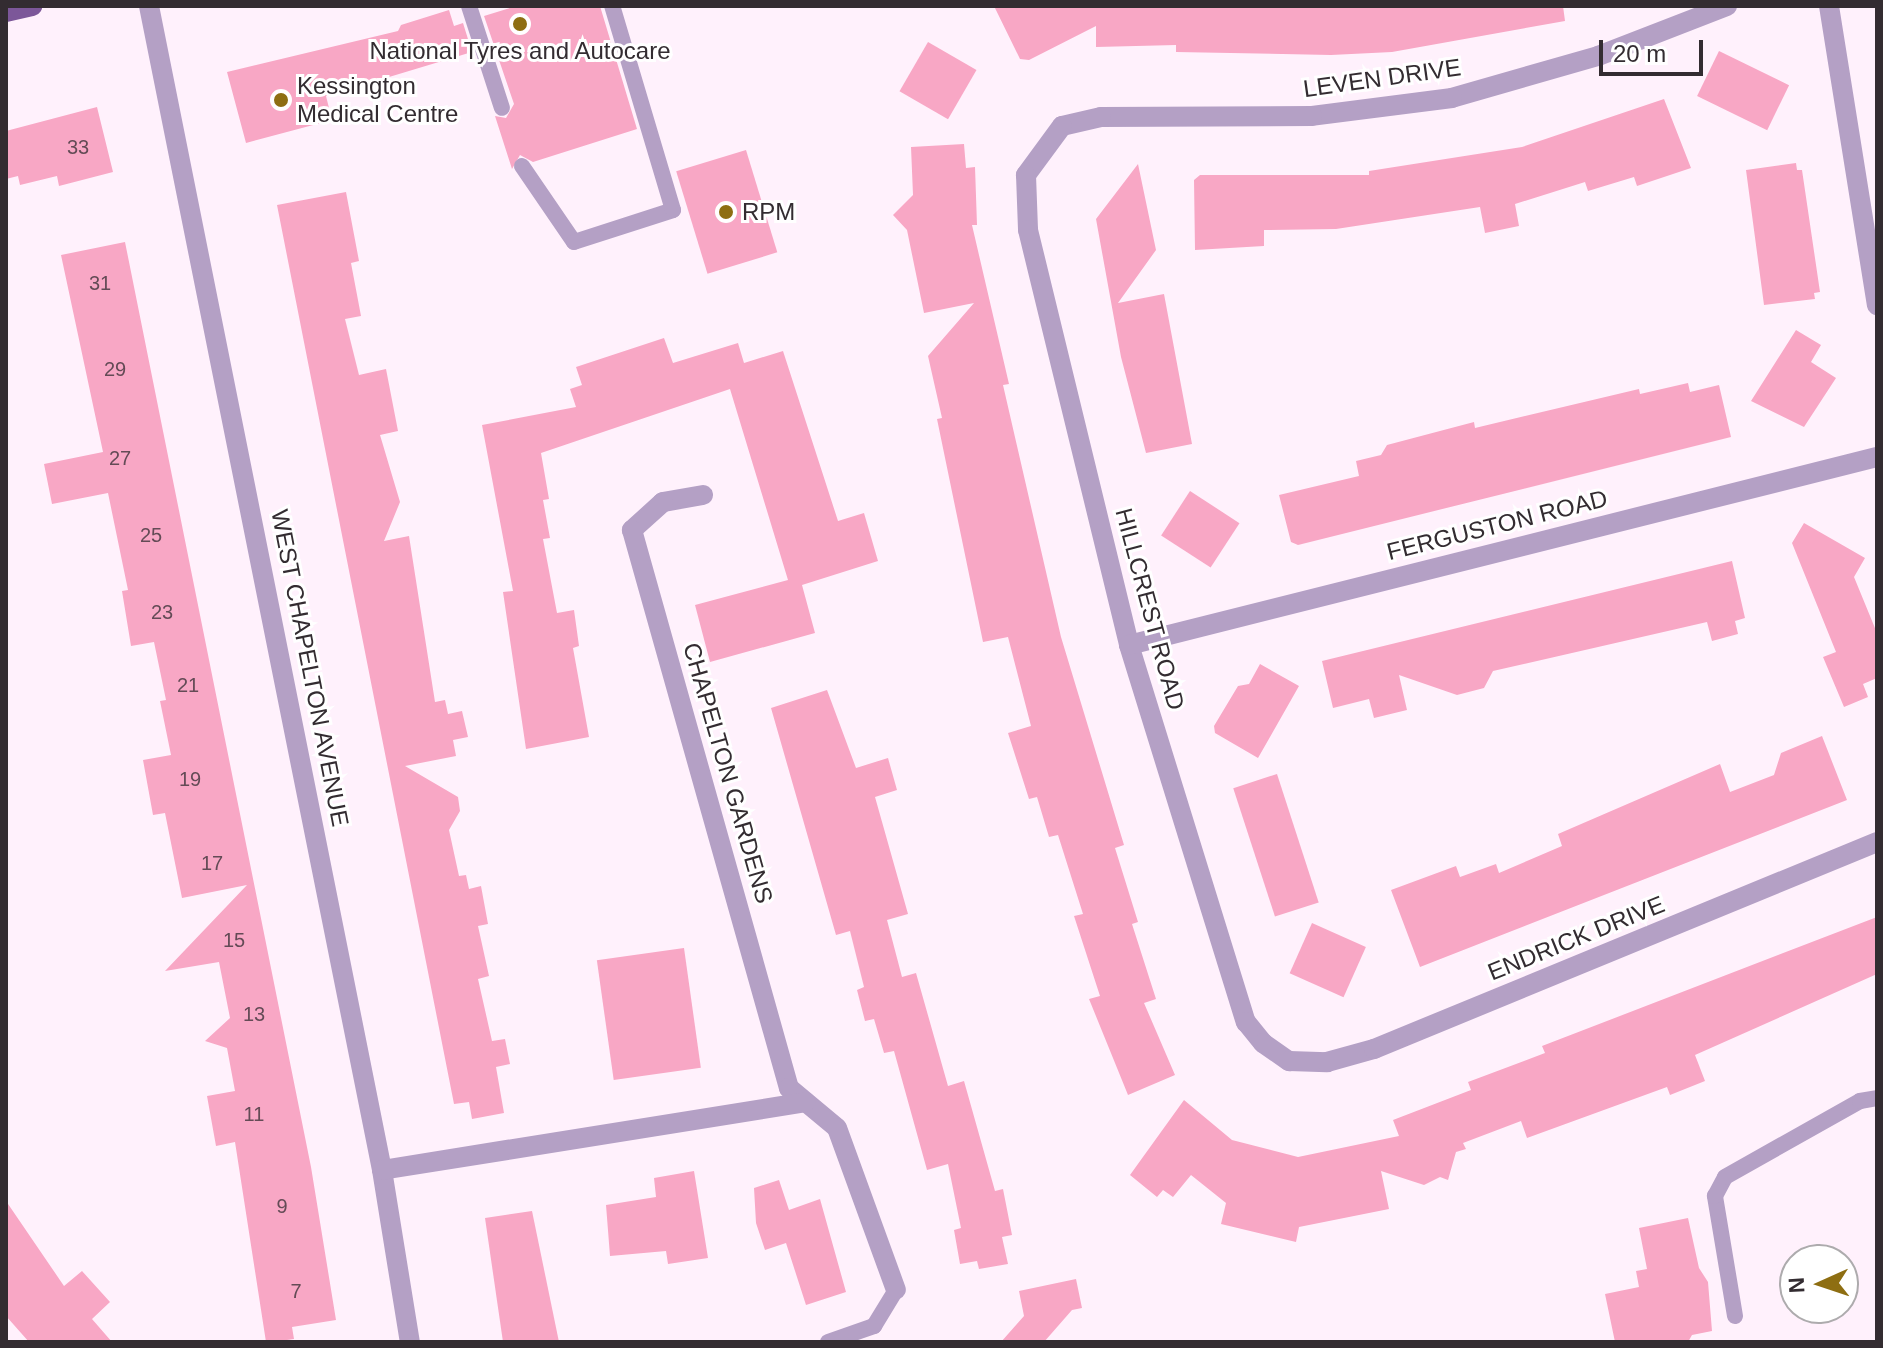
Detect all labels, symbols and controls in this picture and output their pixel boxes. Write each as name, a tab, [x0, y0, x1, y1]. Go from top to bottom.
marker: National Tyres and Autocare	[511, 15, 529, 33]
scale bar	[1603, 24, 1707, 74]
place label: National Tyres and Autocare	[369, 37, 671, 65]
text: 20 m	[1613, 40, 1666, 67]
street label: LEVEN DRIVE	[1301, 53, 1463, 103]
place label: Kessington Medical Centre	[297, 72, 458, 128]
marker: Kessington Medical Centre	[272, 91, 290, 109]
house number: 33	[67, 135, 89, 159]
place label: RPM	[742, 198, 795, 226]
marker: RPM	[717, 203, 735, 221]
house number: 31	[89, 271, 111, 295]
house number: 29	[104, 357, 126, 381]
house number: 27	[109, 446, 131, 470]
street label: FERGUSTON ROAD	[1384, 484, 1610, 566]
street label: HILLCREST ROAD	[1109, 505, 1191, 713]
street label: WEST CHAPELTON AVENUE	[265, 506, 355, 830]
house number: 25	[140, 523, 162, 547]
house number: 23	[151, 600, 173, 624]
street label: CHAPELTON GARDENS	[677, 639, 779, 907]
house number: 21	[177, 673, 199, 697]
house number: 19	[179, 767, 201, 791]
house number: 17	[201, 851, 223, 875]
street label: ENDRICK DRIVE	[1483, 889, 1669, 987]
house number: 15	[223, 928, 245, 952]
house number: 13	[243, 1002, 265, 1026]
house number: 11	[244, 1102, 264, 1126]
house number: 9	[276, 1194, 288, 1218]
north arrow	[1779, 1244, 1859, 1324]
text: N	[1784, 1277, 1809, 1294]
house number: 7	[290, 1279, 302, 1303]

